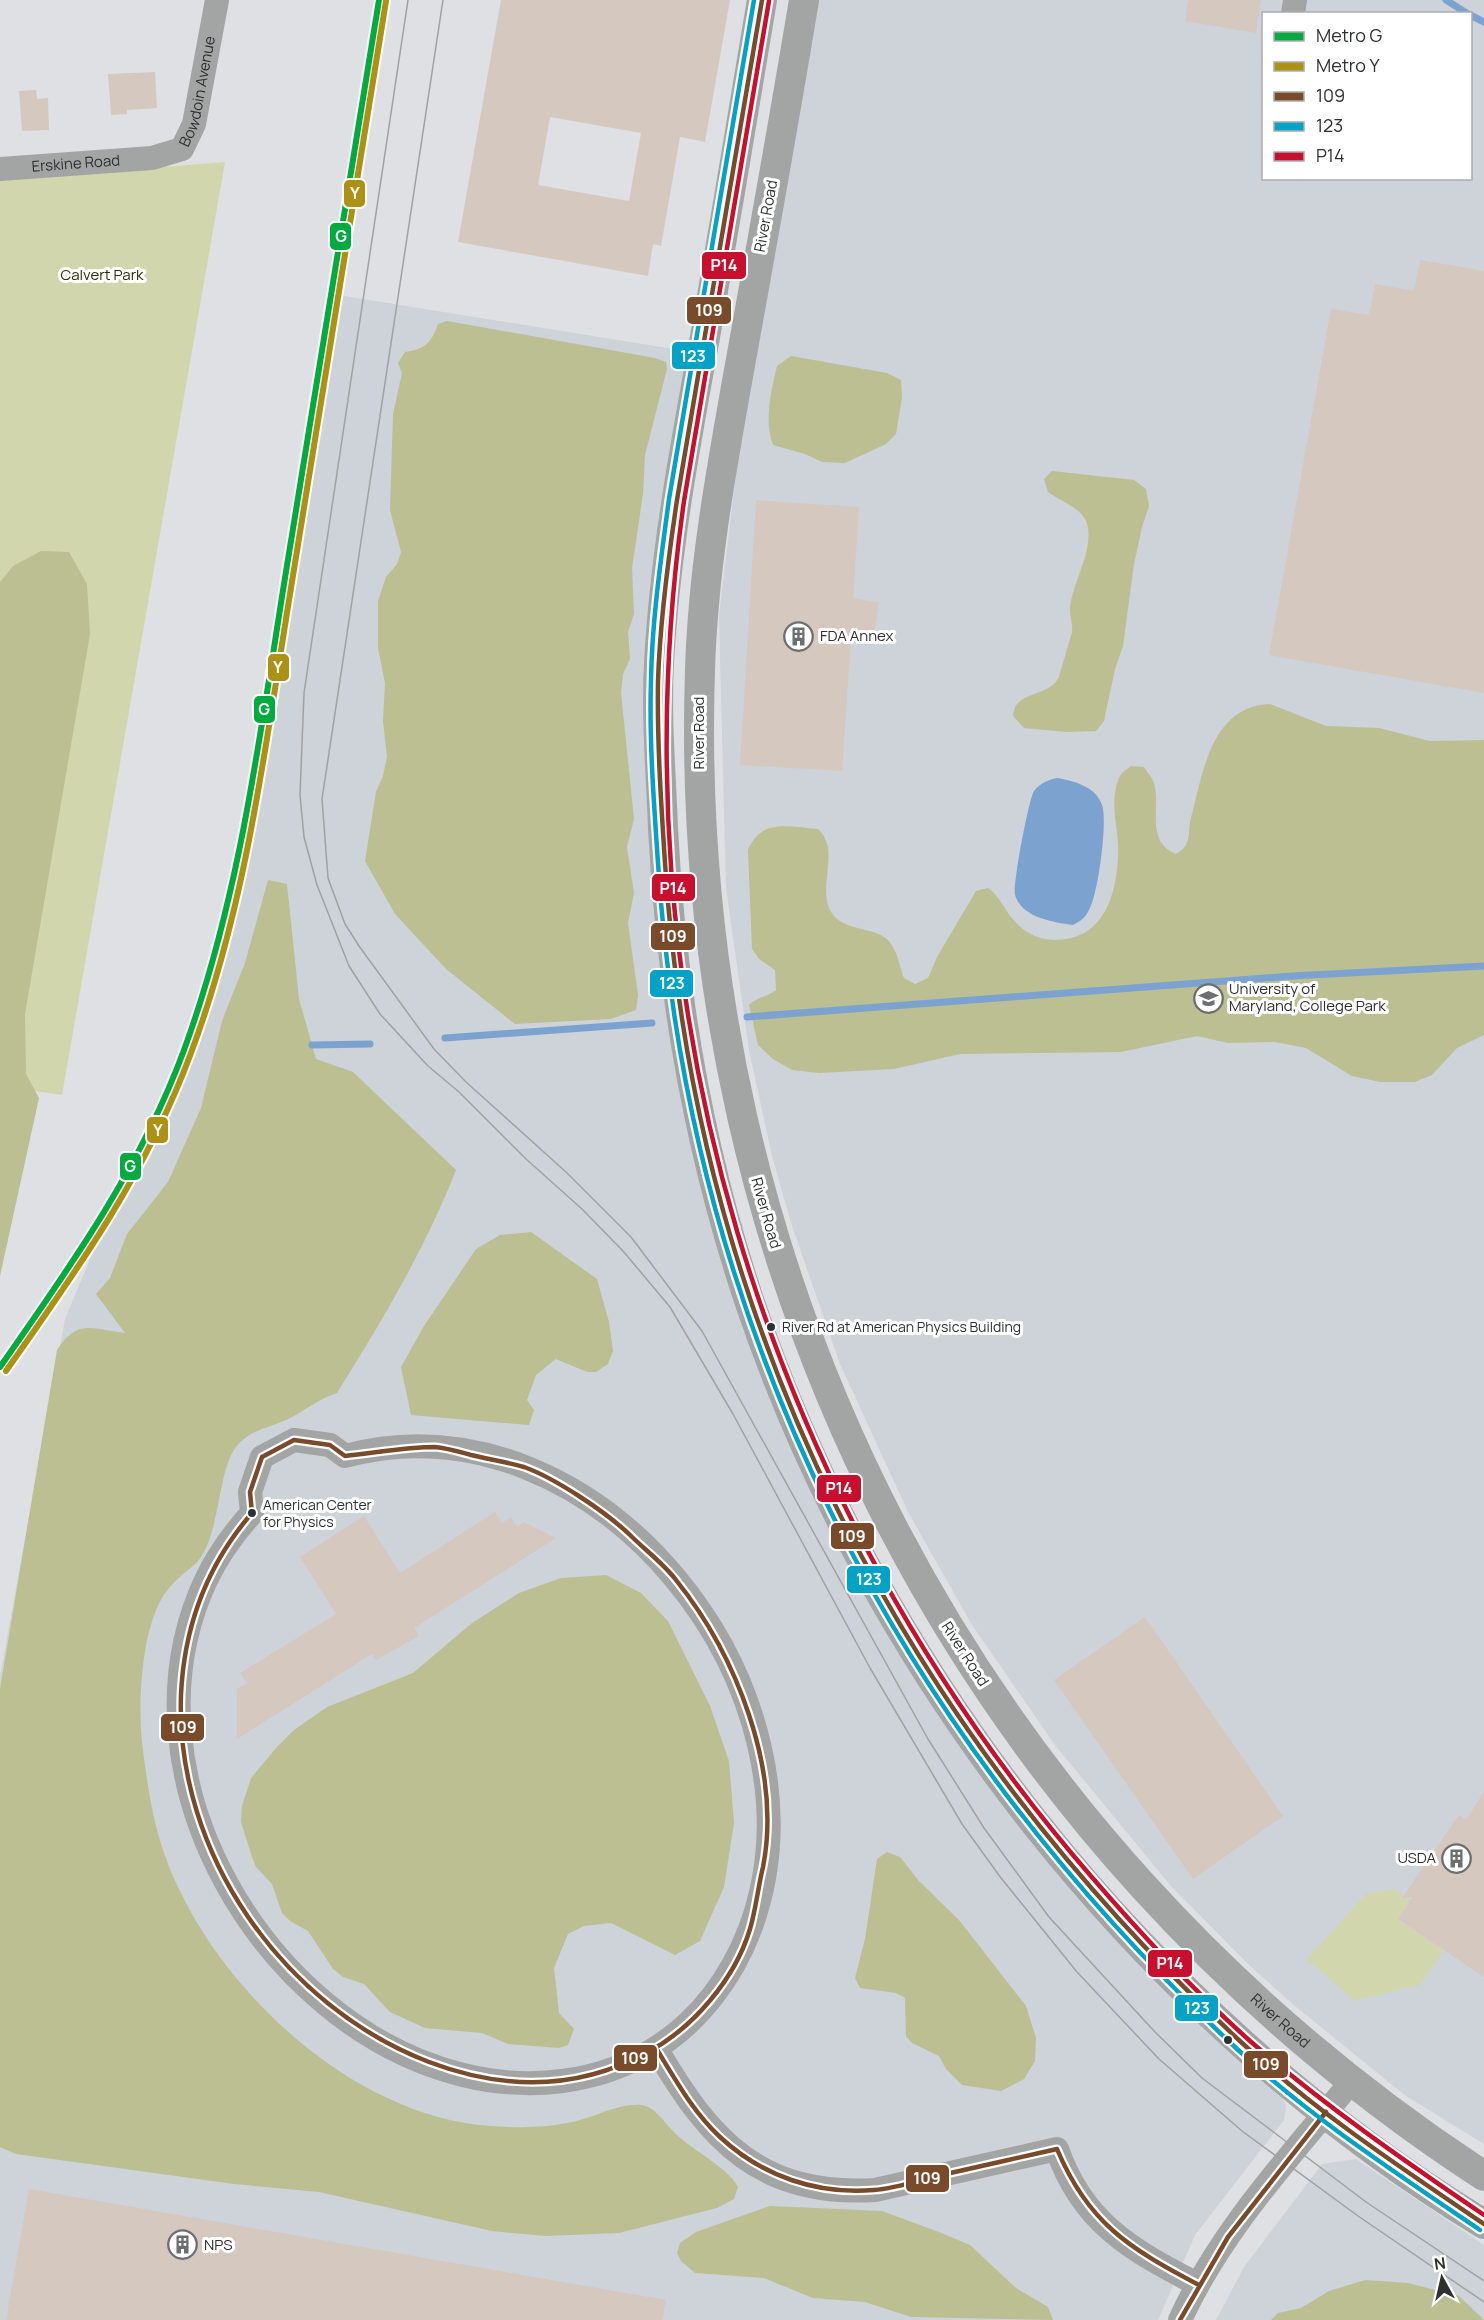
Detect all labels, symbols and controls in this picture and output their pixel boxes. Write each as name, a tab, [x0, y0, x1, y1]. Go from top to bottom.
legend	[1262, 12, 1472, 180]
text: Metro G	[1316, 23, 1382, 47]
street label: Bowdoin Avenue	[174, 34, 220, 150]
text: Metro Y	[1316, 53, 1380, 77]
text: 109	[1316, 83, 1345, 107]
text: 123	[1316, 113, 1343, 137]
text: P14	[1316, 143, 1345, 167]
street label: Erskine Road	[31, 149, 121, 177]
street label: River Road	[749, 178, 782, 254]
line badge: Y	[343, 179, 366, 208]
text: Y	[350, 182, 360, 204]
line badge: G	[329, 222, 352, 251]
text: G	[335, 225, 347, 247]
line badge: P14	[701, 251, 747, 280]
text: P14	[711, 254, 737, 276]
park label: Calvert Park	[61, 264, 144, 285]
line badge: 109	[686, 296, 732, 325]
text: 109	[695, 299, 723, 321]
line badge: 123	[671, 341, 716, 370]
text: 123	[680, 345, 706, 367]
building icon: FDA Annex	[783, 620, 815, 652]
place label: FDA Annex	[820, 625, 894, 646]
line badge: Y	[267, 653, 290, 682]
text: Y	[273, 656, 283, 678]
line badge: G	[253, 695, 276, 724]
street label: River Road	[688, 696, 709, 770]
text: G	[258, 698, 270, 720]
line badge: P14	[651, 873, 696, 902]
text: P14	[660, 877, 686, 899]
line badge: 109	[650, 922, 696, 951]
text: 109	[659, 925, 687, 947]
line badge: 123	[649, 969, 694, 998]
text: 123	[659, 972, 685, 994]
place label: University of Maryland, College Park	[1229, 978, 1386, 1016]
school or university icon: University of Maryland, College Park	[1192, 982, 1224, 1014]
line badge: Y	[146, 1116, 169, 1144]
text: Y	[153, 1119, 163, 1141]
line badge: G	[119, 1152, 142, 1181]
text: G	[124, 1155, 136, 1177]
street label: River Road	[746, 1175, 787, 1251]
place label: River Rd at American Physics Building	[782, 1317, 1021, 1336]
marker: River Rd at American Physics Building	[765, 1321, 777, 1333]
line badge: P14	[816, 1474, 862, 1503]
text: P14	[826, 1477, 852, 1499]
place label: American Center for Physics	[263, 1495, 372, 1531]
marker: American Center for Physics	[246, 1507, 258, 1519]
line badge: 109	[830, 1522, 875, 1550]
text: 109	[838, 1525, 866, 1547]
line badge: 123	[846, 1565, 891, 1594]
text: 123	[856, 1568, 882, 1590]
street label: River Road	[937, 1617, 994, 1690]
line badge: 109	[160, 1713, 205, 1742]
text: 109	[169, 1716, 197, 1738]
building icon: USDA	[1441, 1842, 1473, 1874]
place label: USDA	[1397, 1847, 1436, 1868]
line badge: P14	[1147, 1949, 1193, 1978]
text: P14	[1157, 1952, 1183, 1974]
street label: River Road	[1246, 1988, 1315, 2053]
line badge: 123	[1174, 1994, 1219, 2022]
text: 123	[1184, 1997, 1210, 2019]
unlabelled marker	[1222, 2034, 1234, 2046]
line badge: 109	[613, 2044, 658, 2072]
text: 109	[621, 2047, 649, 2069]
line badge: 109	[1243, 2050, 1289, 2079]
text: 109	[1252, 2053, 1280, 2075]
line badge: 109	[905, 2164, 950, 2193]
text: 109	[913, 2167, 941, 2189]
building icon: NPS	[167, 2229, 199, 2261]
place label: NPS	[204, 2234, 233, 2255]
north arrow	[1412, 2248, 1472, 2308]
text: N	[1433, 2251, 1447, 2275]

